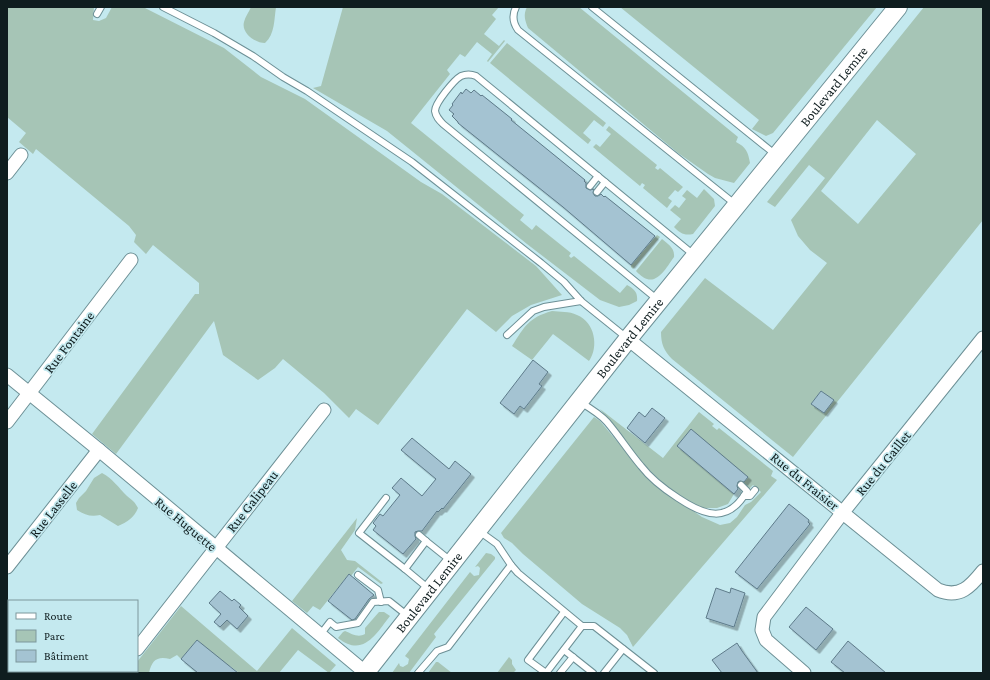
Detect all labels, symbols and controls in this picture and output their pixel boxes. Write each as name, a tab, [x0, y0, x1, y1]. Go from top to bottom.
street label: Boulevard Lemire	[796, 43, 871, 129]
street label: Boulevard Lemire	[592, 294, 666, 381]
street label: Rue Fontaine	[41, 308, 97, 376]
street label: Rue du Gaillet	[852, 427, 914, 498]
street label: Rue du Fraisier	[768, 449, 842, 513]
street label: Rue Galipeau	[223, 467, 281, 535]
street label: Rue Lasselle	[26, 477, 80, 541]
street label: Rue Huguette	[152, 493, 220, 555]
street label: Boulevard Lemire	[392, 549, 465, 636]
legend	[8, 600, 138, 672]
text: Route	[44, 609, 72, 623]
text: Parc	[44, 629, 64, 643]
text: Bâtiment	[44, 649, 90, 663]

